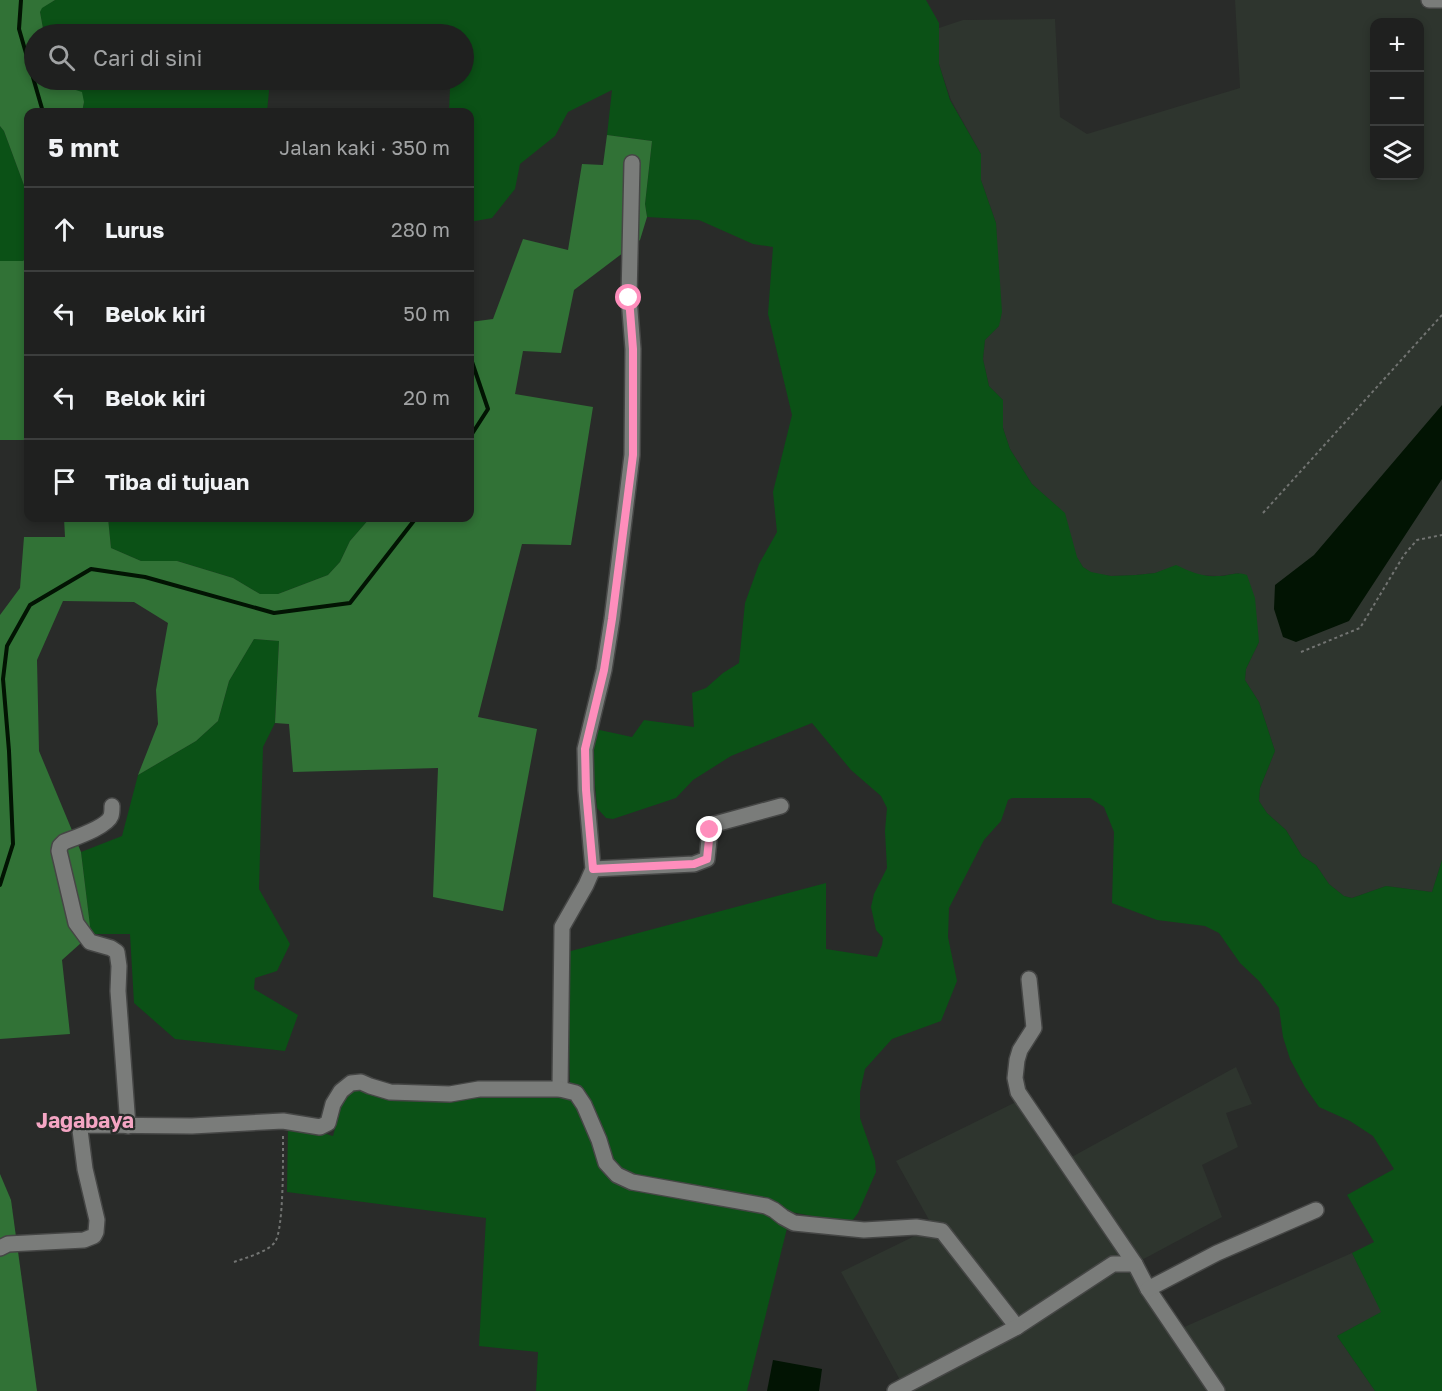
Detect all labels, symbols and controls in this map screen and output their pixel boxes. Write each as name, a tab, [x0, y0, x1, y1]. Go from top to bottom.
map controls	[1370, 18, 1424, 180]
button: +	[1370, 18, 1424, 72]
search box	[24, 24, 474, 90]
icon: search	[45, 41, 78, 74]
text: Cari di sini	[93, 44, 202, 71]
button: −	[1370, 72, 1424, 126]
button: layers	[1370, 126, 1424, 180]
text: 5 mnt	[48, 132, 119, 163]
text: Jalan kaki · 350 m	[279, 135, 450, 159]
icon: ahead	[48, 213, 81, 246]
text: Lurus	[105, 216, 164, 243]
text: 280 m	[391, 217, 450, 241]
route start	[615, 284, 641, 310]
icon: left	[48, 297, 81, 330]
text: Belok kiri	[105, 300, 206, 327]
text: 50 m	[403, 301, 450, 325]
icon: left	[48, 381, 81, 414]
text: Belok kiri	[105, 384, 206, 411]
text: 20 m	[403, 385, 450, 409]
icon: arrive	[48, 465, 81, 498]
text: Tiba di tujuan	[105, 468, 249, 495]
route end	[696, 816, 722, 842]
district label: Jagabaya	[36, 1107, 134, 1133]

